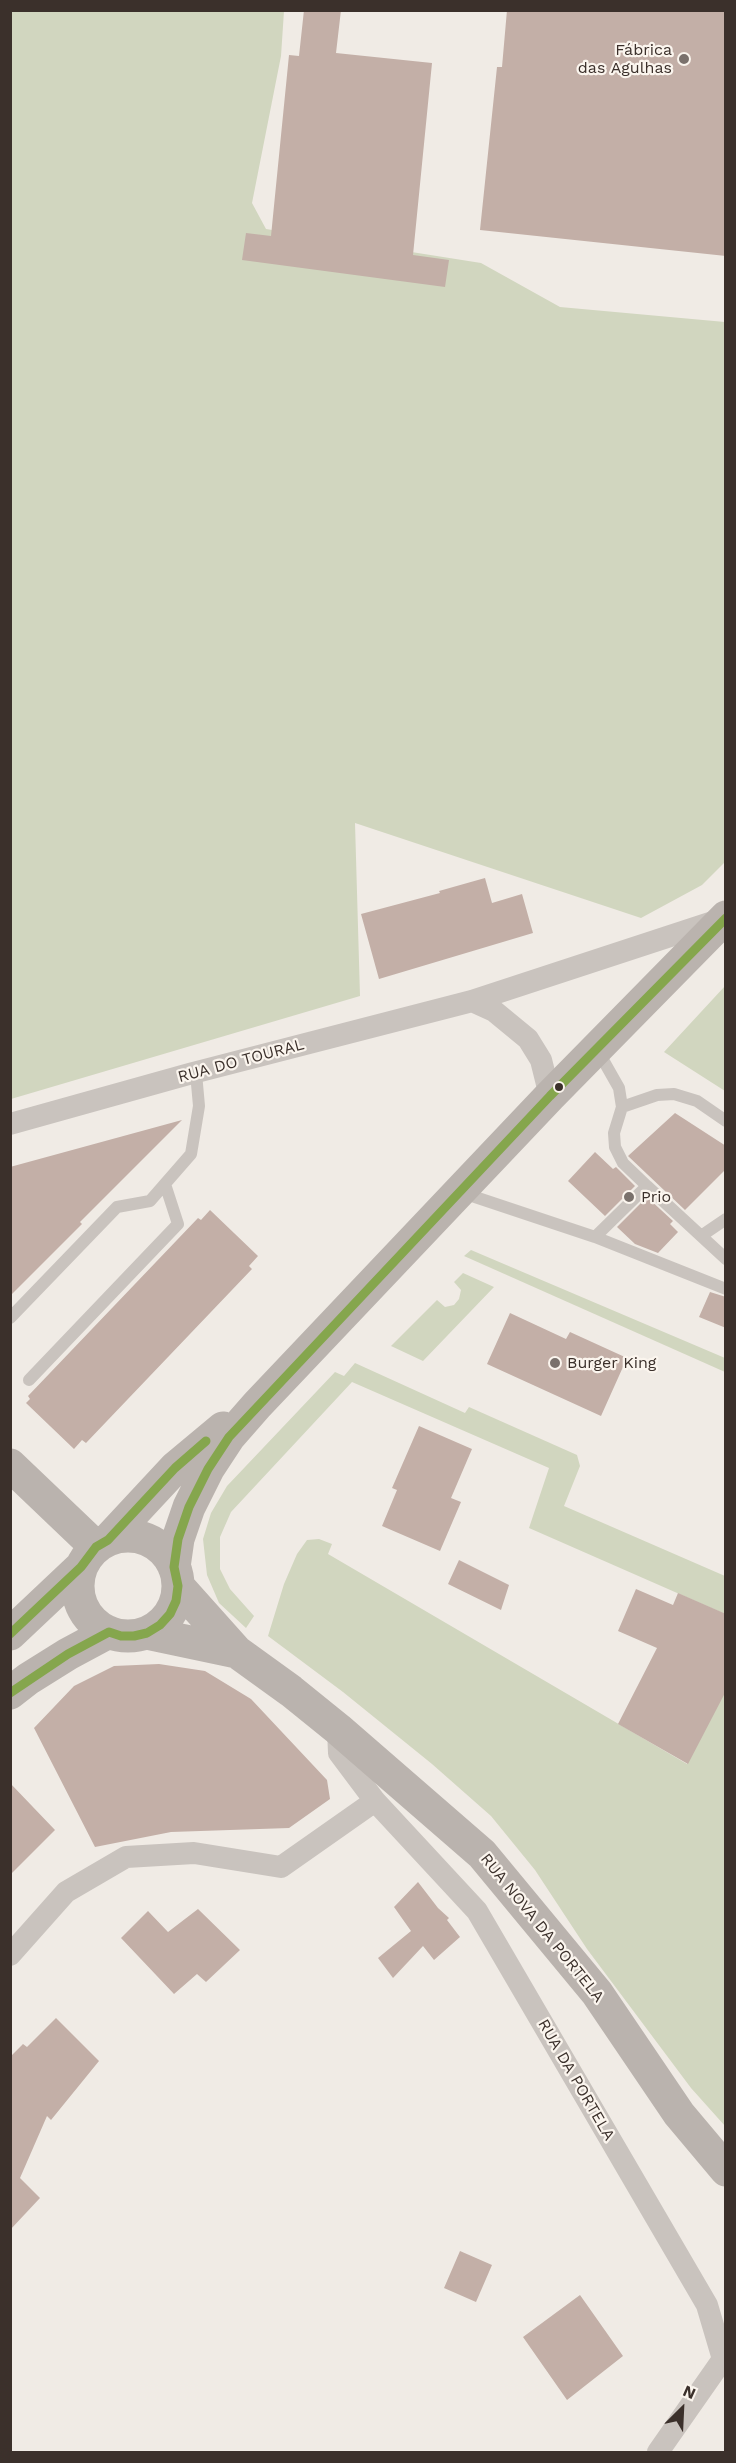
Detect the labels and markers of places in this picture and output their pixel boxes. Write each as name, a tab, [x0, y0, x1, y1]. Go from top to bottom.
place label: Fábrica das Agulhas	[578, 40, 672, 78]
marker: Fábrica das Agulhas	[677, 52, 691, 66]
unlabelled marker	[553, 1081, 565, 1093]
place label: Prio	[641, 1187, 671, 1207]
marker: Prio	[622, 1190, 636, 1204]
place label: Burger King	[567, 1353, 656, 1373]
marker: Burger King	[548, 1356, 562, 1370]

